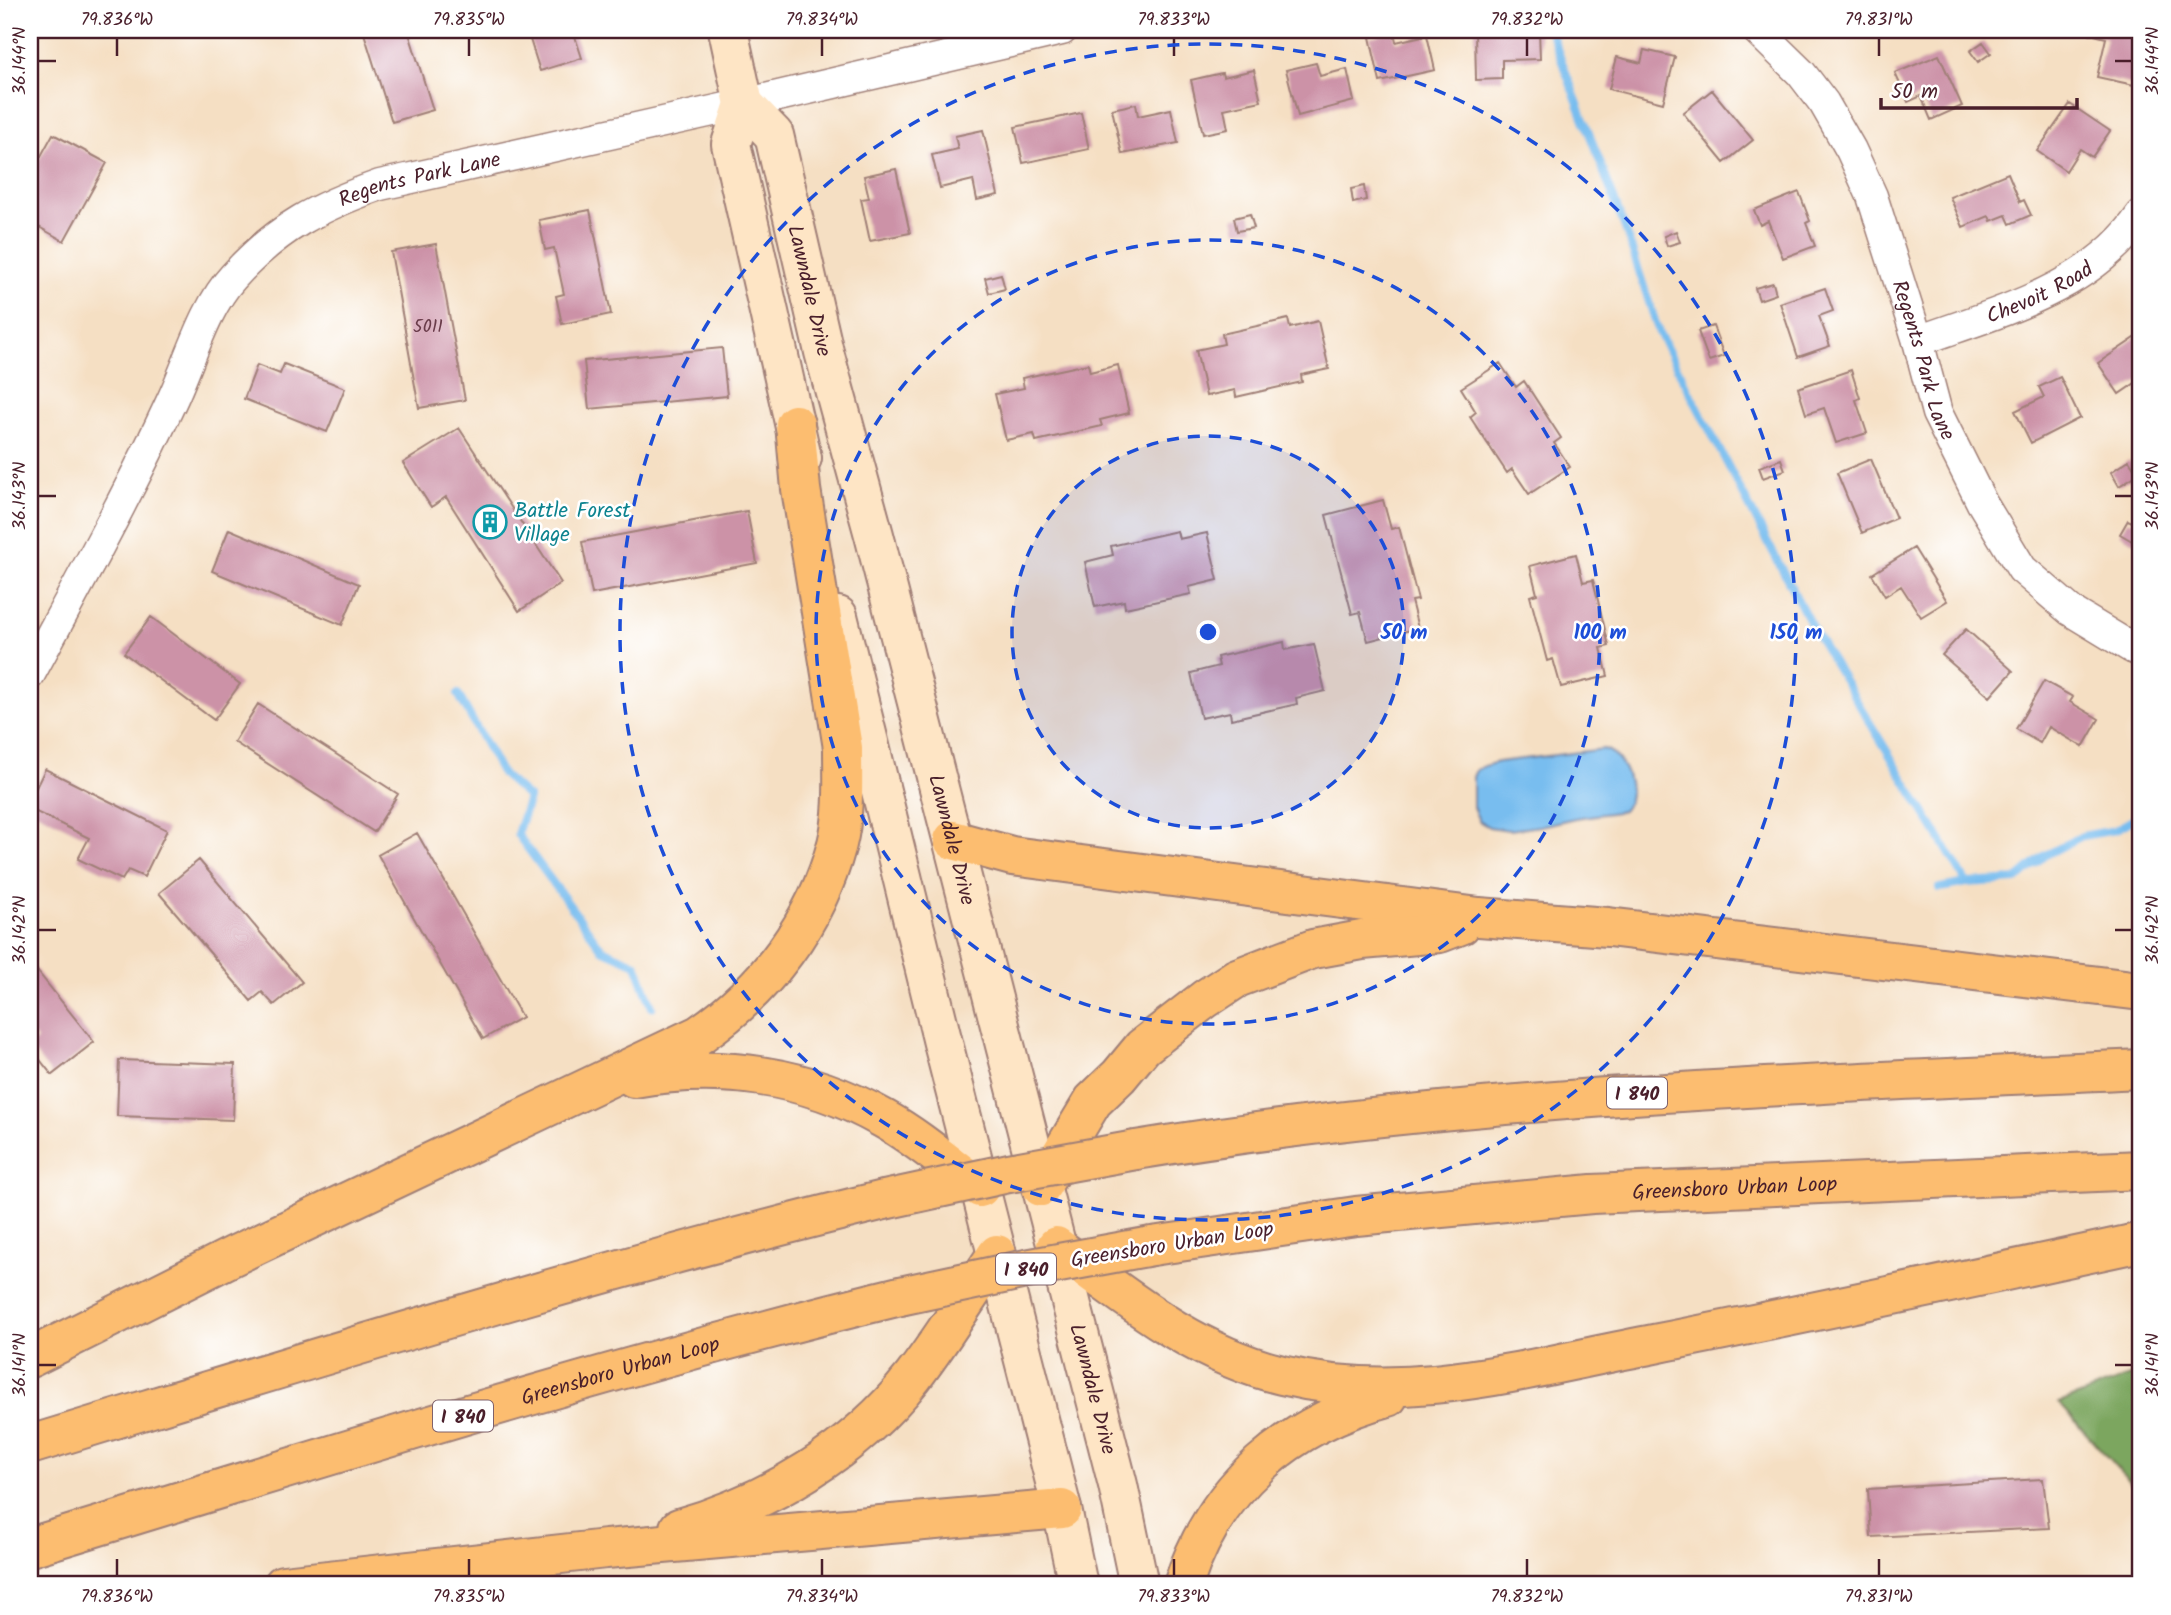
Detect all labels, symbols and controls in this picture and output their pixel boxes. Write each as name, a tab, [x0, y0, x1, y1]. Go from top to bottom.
text: 79.836°W	[81, 6, 153, 35]
text: 79.835°W	[433, 6, 505, 35]
text: 79.834°W	[786, 6, 858, 35]
text: 79.833°W	[1138, 6, 1210, 35]
text: 79.832°W	[1490, 6, 1564, 35]
text: 79.831°W	[1845, 6, 1913, 35]
text: 36.144°N	[6, 27, 35, 95]
text: 36.144°N	[2139, 27, 2168, 95]
scale bar	[1881, 66, 2076, 110]
text: 50 m	[1891, 76, 1938, 109]
street label: Regents Park Lane	[334, 144, 504, 217]
street label: Lawndale Drive	[777, 222, 840, 361]
street label: Chevoit Road	[1982, 254, 2101, 334]
street label: Regents Park Lane	[1882, 276, 1963, 447]
house number: 5011	[413, 313, 443, 342]
text: 36.143°N	[6, 462, 35, 530]
text: 36.143°N	[2139, 462, 2168, 530]
place label: Battle Forest Village	[514, 495, 631, 552]
building icon: Battle Forest Village	[471, 503, 509, 541]
text: 50 m	[1380, 617, 1427, 650]
text: 100 m	[1573, 617, 1627, 650]
text: 150 m	[1769, 617, 1823, 650]
centre of rings	[1196, 620, 1220, 644]
street label: Lawndale Drive	[918, 771, 984, 909]
text: 36.142°N	[6, 896, 35, 964]
text: 36.142°N	[2139, 896, 2168, 964]
road number: I 840	[1607, 1078, 1667, 1108]
street label: Greensboro Urban Loop	[1632, 1168, 1838, 1210]
street label: Greensboro Urban Loop	[1069, 1213, 1276, 1278]
road number: I 840	[996, 1254, 1056, 1284]
street label: Lawndale Drive	[1059, 1320, 1125, 1459]
street label: Greensboro Urban Loop	[517, 1328, 723, 1416]
text: 36.141°N	[6, 1333, 35, 1397]
text: 36.141°N	[2139, 1333, 2168, 1397]
road number: I 840	[433, 1400, 493, 1432]
text: 79.836°W	[81, 1583, 153, 1612]
text: 79.835°W	[433, 1583, 505, 1612]
text: 79.834°W	[786, 1583, 858, 1612]
text: 79.833°W	[1138, 1583, 1210, 1612]
text: 79.832°W	[1490, 1583, 1564, 1612]
text: 79.831°W	[1845, 1583, 1913, 1612]

